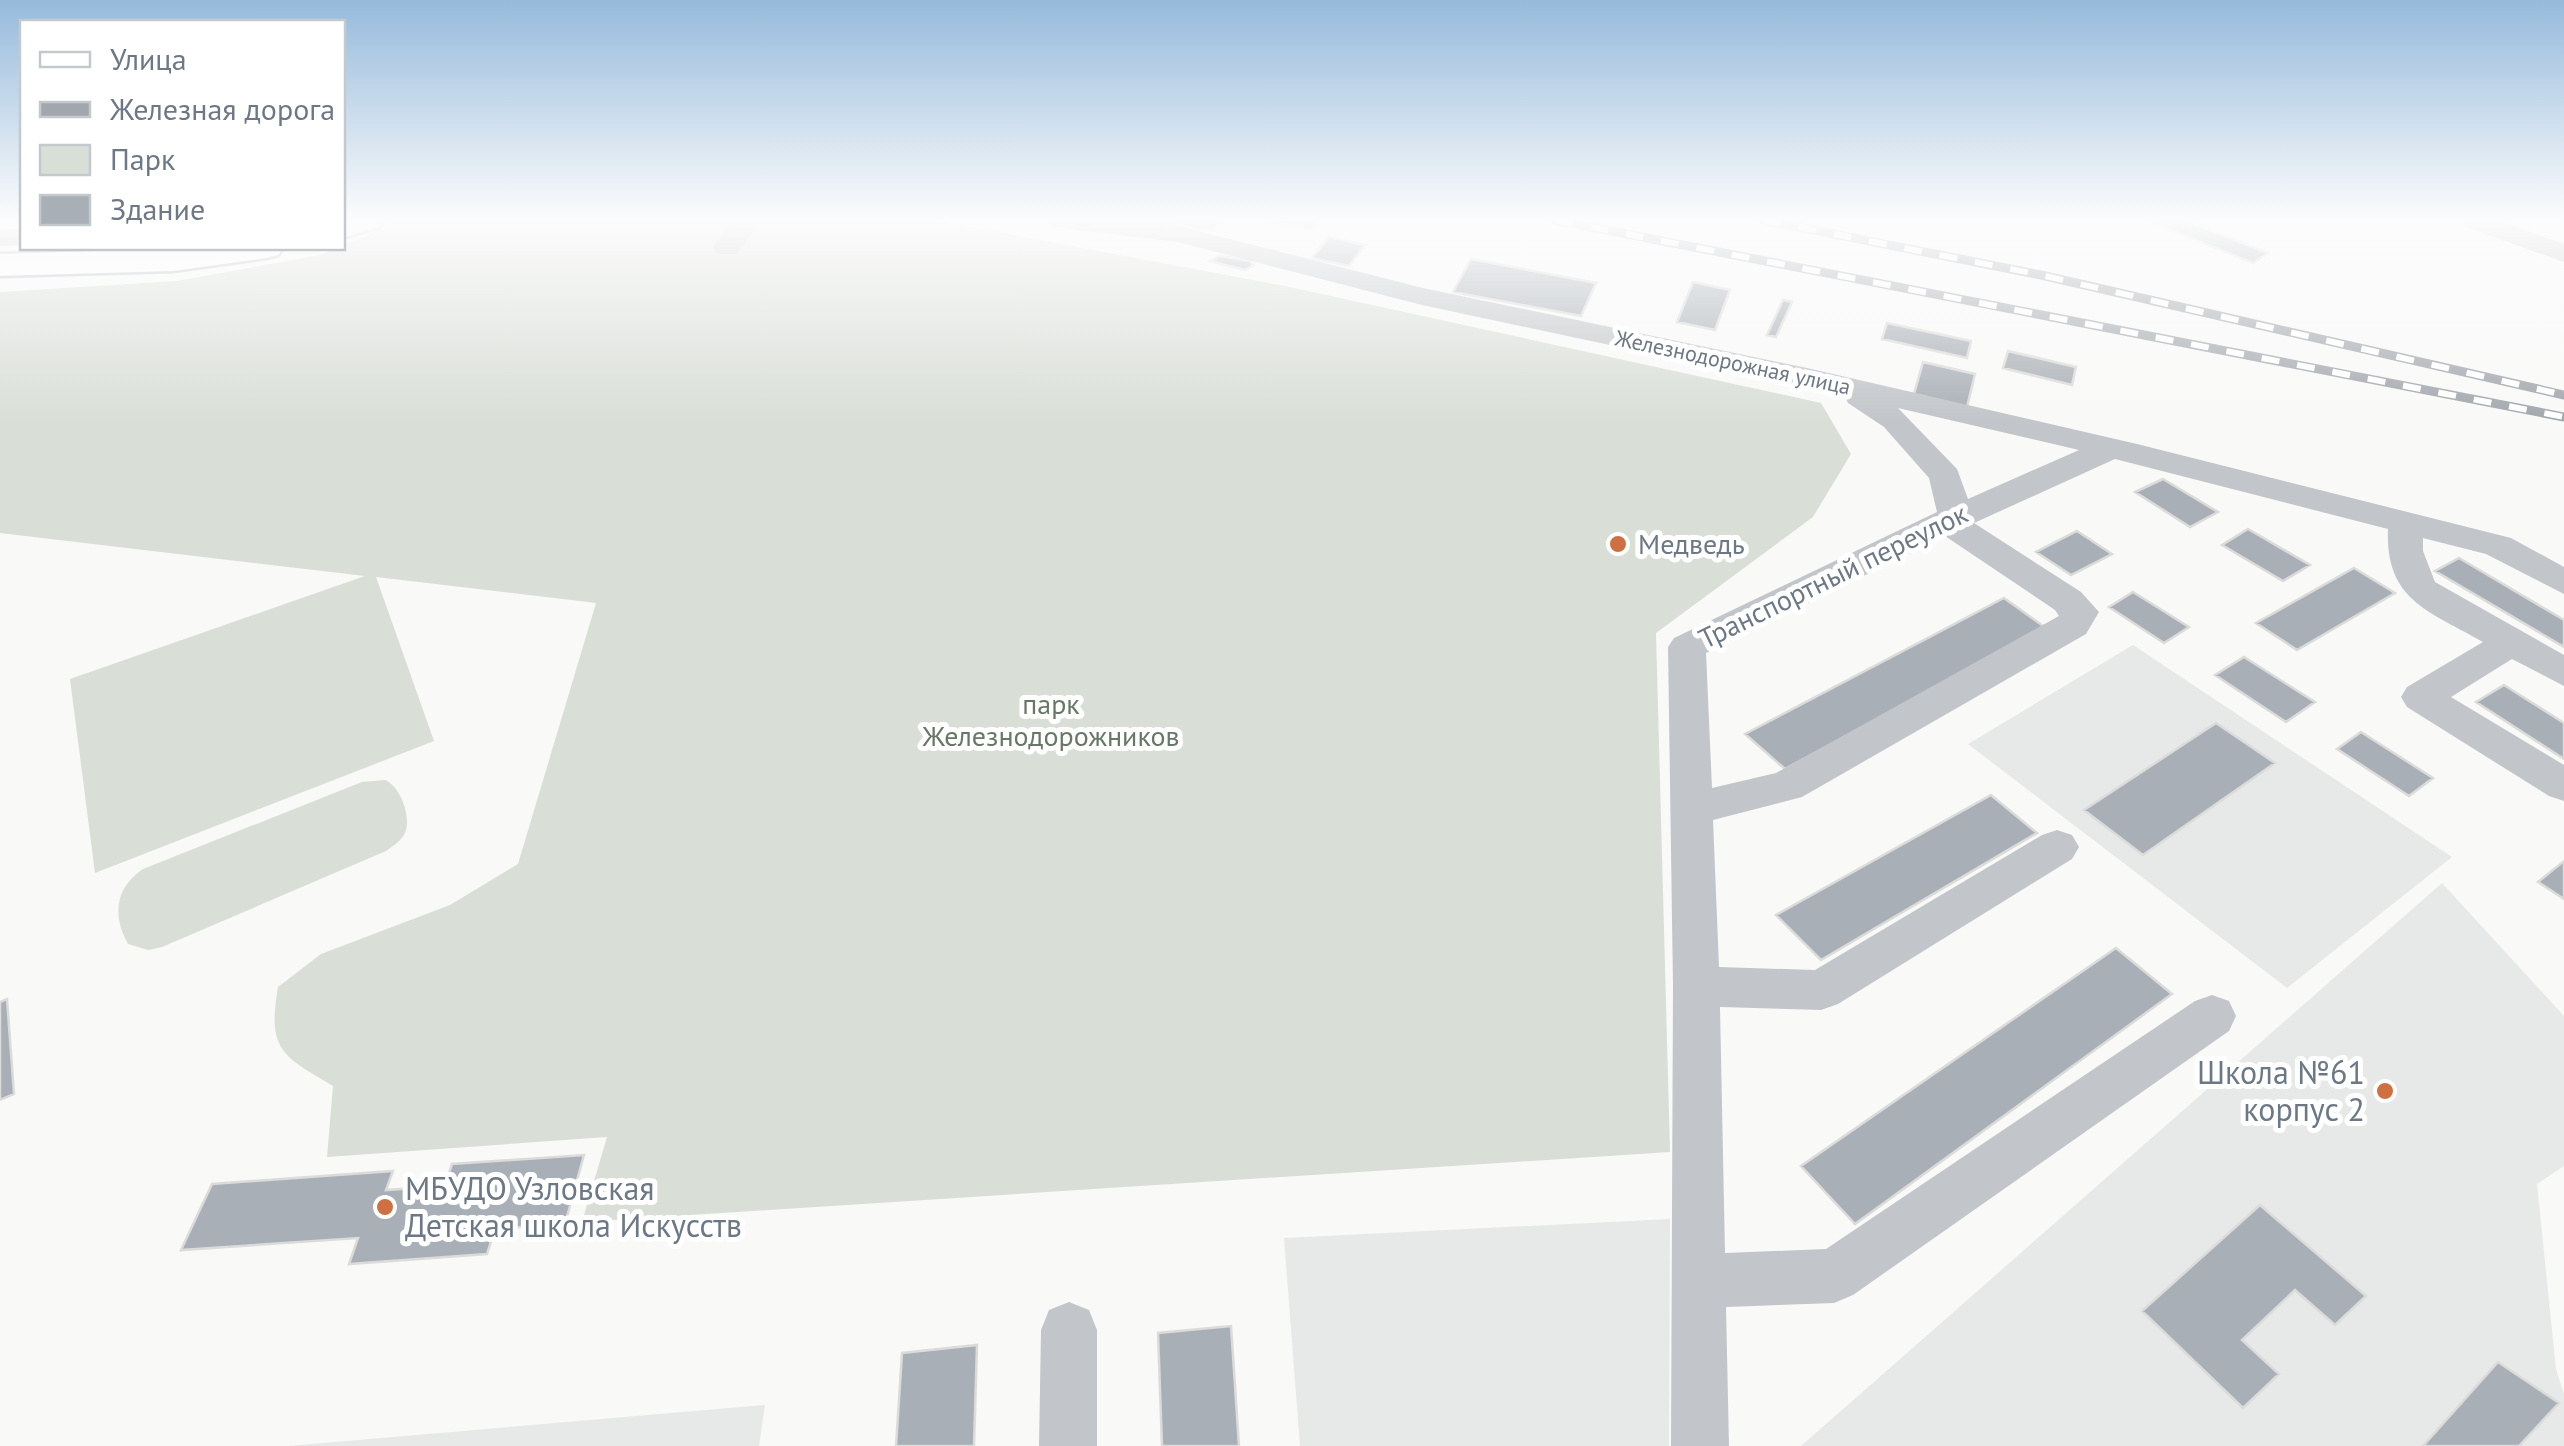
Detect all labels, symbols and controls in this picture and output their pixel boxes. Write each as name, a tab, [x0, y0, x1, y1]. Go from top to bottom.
legend	[20, 20, 345, 250]
text: Улица	[110, 39, 187, 78]
text: Железная дорога	[109, 89, 335, 128]
text: Парк	[110, 139, 176, 178]
text: Здание	[110, 189, 205, 228]
street label: Железнодорожная улица	[1612, 323, 1853, 401]
street label: Транспортный переулок	[1692, 494, 1974, 657]
place label: Медведь	[1638, 525, 1745, 562]
marker: Медведь	[1607, 533, 1629, 555]
park label: парк Железнодорожников	[922, 685, 1179, 754]
place label: Школа №61 корпус 2	[2197, 1051, 2365, 1130]
marker: Школа №61 корпус 2	[2374, 1080, 2396, 1102]
place label: МБУДО Узловская Детская школа Искусств	[405, 1167, 742, 1246]
marker: МБУДО Узловская Детская школа Искусств	[374, 1196, 396, 1218]

